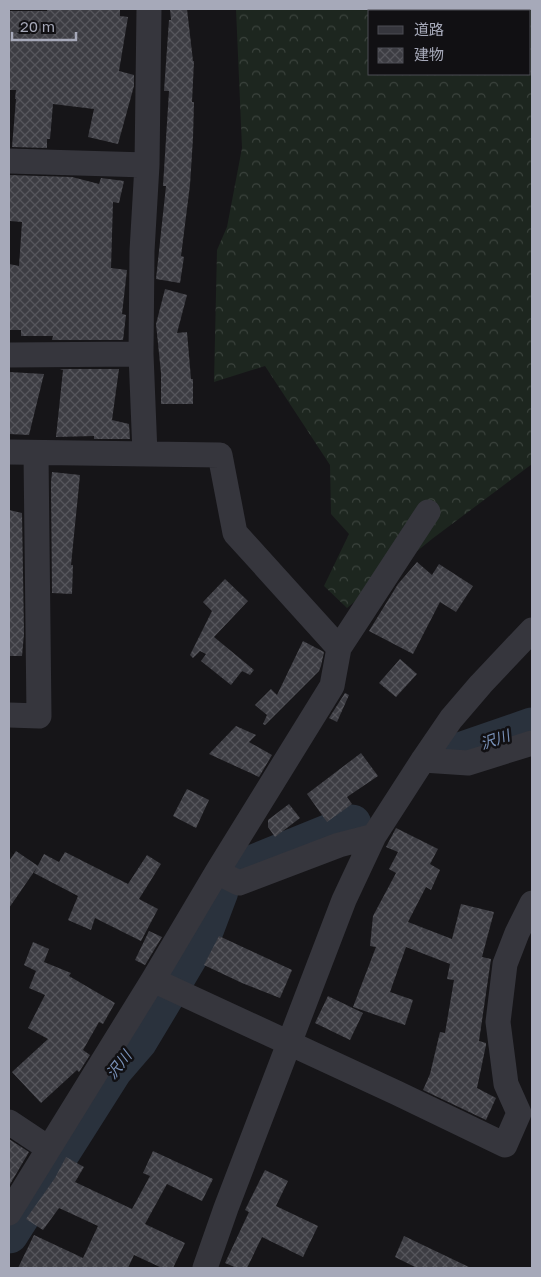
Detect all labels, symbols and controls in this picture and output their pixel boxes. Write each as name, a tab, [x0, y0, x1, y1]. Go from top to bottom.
scale bar	[12, 10, 76, 42]
legend	[368, 10, 531, 75]
text: 20 m	[20, 17, 55, 35]
text: 道路	[414, 20, 444, 38]
text: 建物	[414, 45, 444, 63]
water label: 沢川	[478, 725, 514, 752]
water label: 沢川	[102, 1045, 136, 1082]

